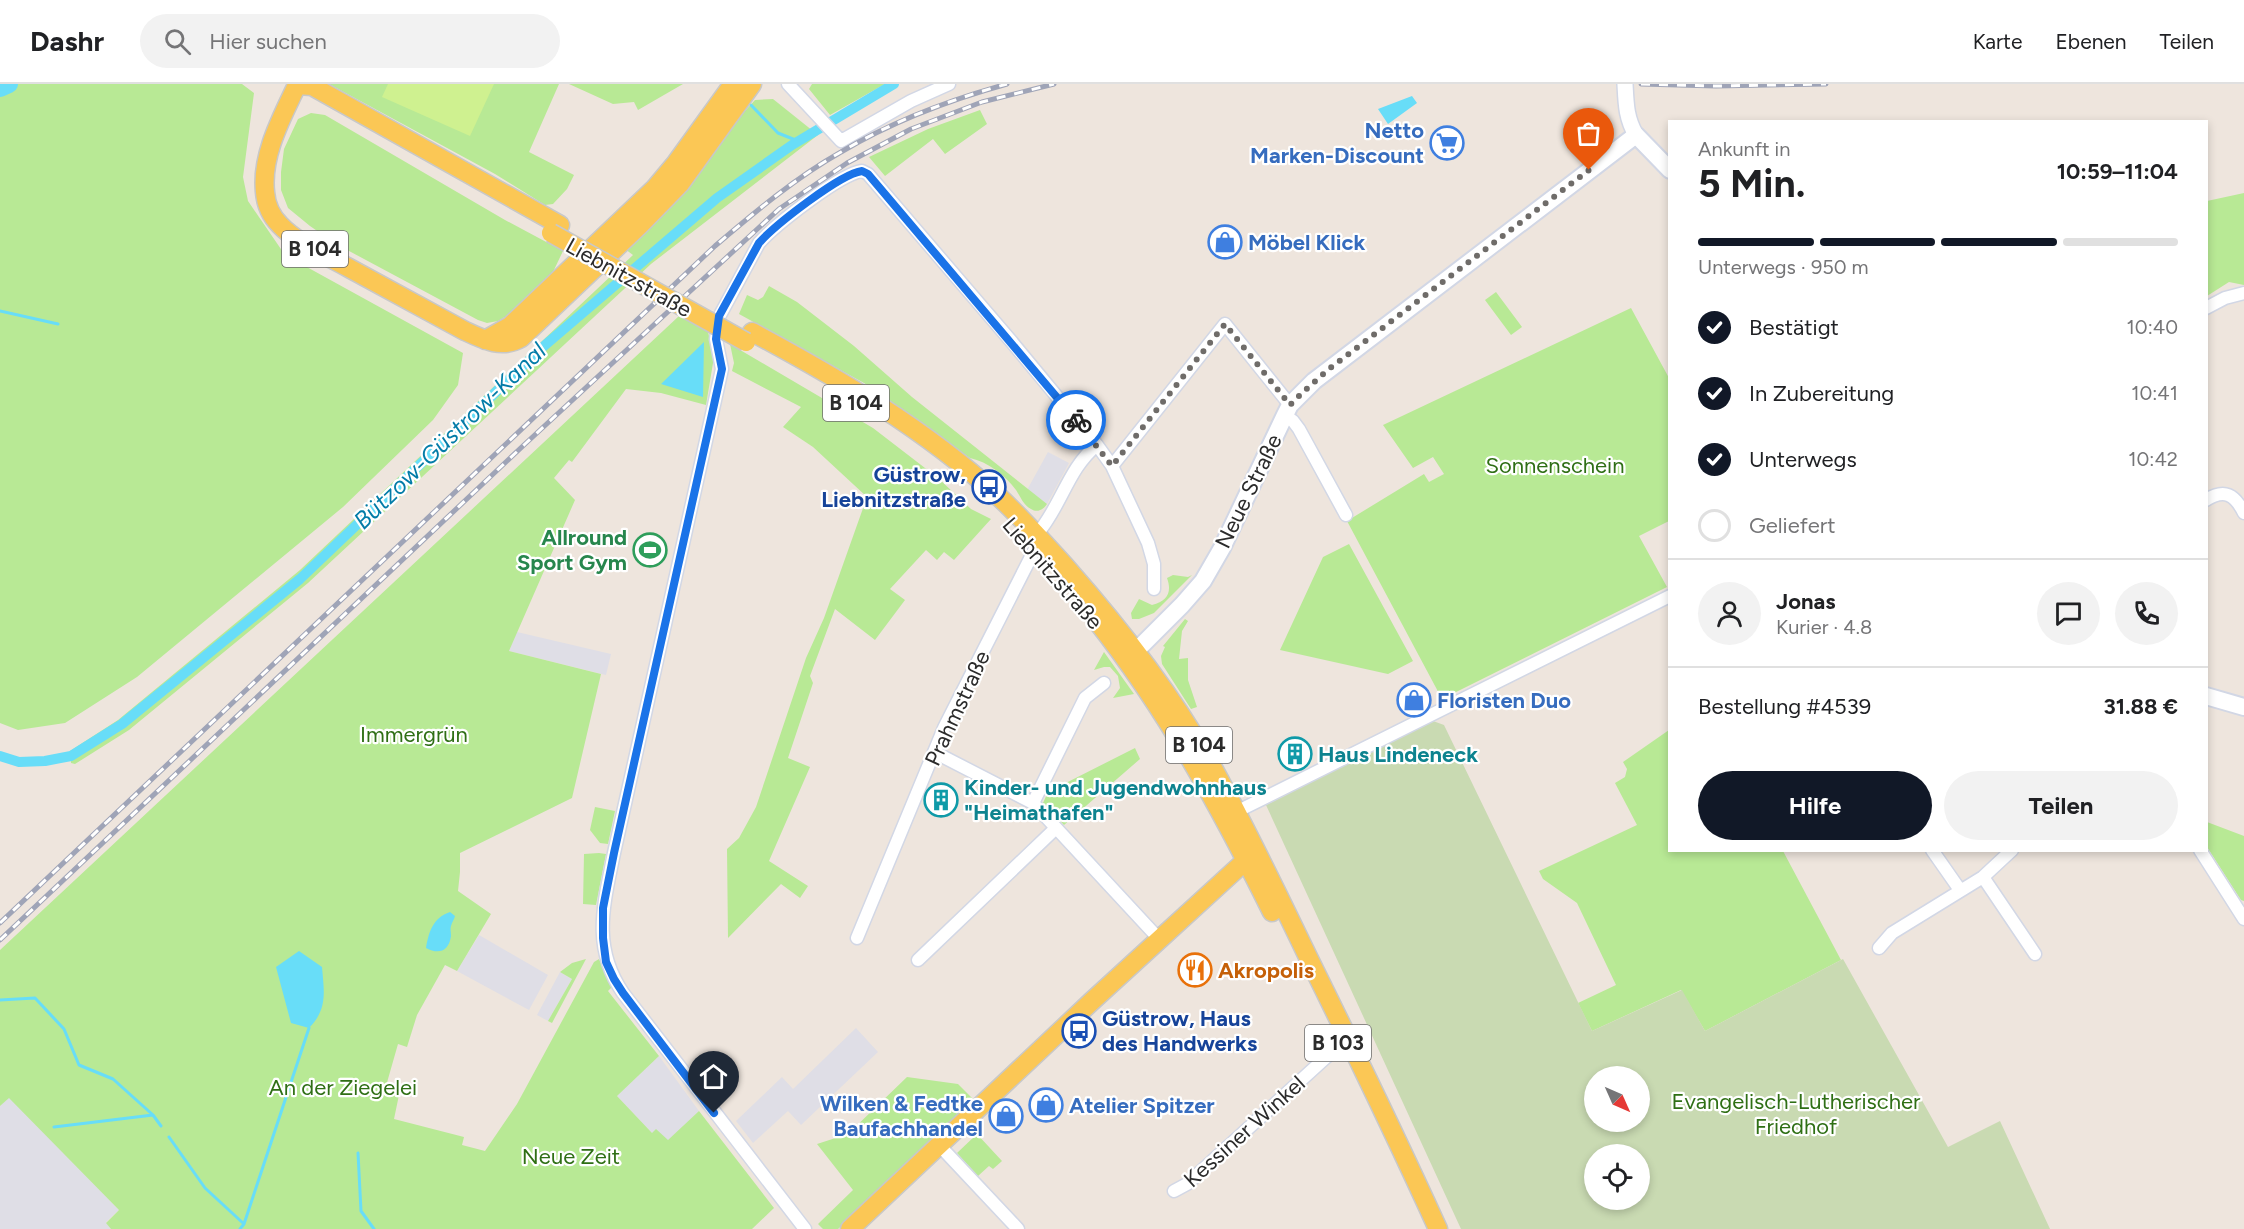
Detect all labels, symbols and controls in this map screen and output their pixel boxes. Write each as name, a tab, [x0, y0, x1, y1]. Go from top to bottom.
search box	[140, 14, 560, 68]
text: Dashr	[30, 24, 104, 58]
icon: search	[161, 25, 194, 58]
text: Hier suchen	[209, 28, 327, 55]
text: Karte	[1973, 29, 2022, 54]
text: Ebenen	[2055, 29, 2127, 54]
text: Teilen	[2160, 29, 2214, 54]
pin	[1563, 108, 1614, 170]
place label: Netto Marken-Discount	[1250, 117, 1424, 169]
icon: bag	[1572, 117, 1605, 150]
supermarket icon: Netto Marken-Discount	[1429, 125, 1465, 161]
text: Ankunft in	[1698, 137, 1790, 161]
text: 10:59–11:04	[2057, 158, 2178, 185]
text: 5 Min.	[1698, 160, 1805, 207]
shop icon: Möbel Klick	[1207, 224, 1243, 260]
place label: Möbel Klick	[1248, 229, 1365, 256]
road number: B 104	[282, 231, 348, 267]
street label: Liebnitzstraße	[561, 232, 696, 323]
text: Unterwegs · 950 m	[1698, 255, 1868, 279]
icon: check	[1698, 311, 1731, 344]
text: Bestätigt	[1749, 314, 1839, 341]
text: 10:40	[2127, 315, 2178, 339]
water label: Bützow-Güstrow-Kanal	[348, 336, 552, 535]
icon: check	[1698, 377, 1731, 410]
text: In Zubereitung	[1749, 380, 1894, 407]
text: 10:41	[2131, 381, 2178, 405]
road number: B 104	[823, 385, 889, 421]
courier	[1046, 390, 1106, 450]
icon: bike	[1060, 404, 1093, 437]
street label: Neue Straße	[1209, 430, 1288, 553]
icon: check	[1698, 443, 1731, 476]
text: Unterwegs	[1749, 446, 1857, 473]
text: 10:42	[2128, 447, 2178, 471]
park label: Sonnenschein	[1486, 452, 1624, 479]
place label: Güstrow, Liebnitzstraße	[821, 461, 966, 513]
bus stop icon: Güstrow, Liebnitzstraße	[971, 469, 1007, 505]
street label: Liebnitzstraße	[997, 512, 1109, 635]
text: Geliefert	[1749, 512, 1836, 539]
place label: Allround Sport Gym	[517, 524, 627, 576]
sports icon: Allround Sport Gym	[632, 532, 668, 568]
button: person	[1698, 582, 1761, 645]
button: chat	[2037, 582, 2100, 645]
button: phone	[2115, 582, 2178, 645]
text: Jonas	[1776, 588, 1835, 615]
text: Kurier · 4.8	[1776, 615, 1872, 639]
street label: Prahmstraße	[919, 646, 996, 770]
shop icon: Floristen Duo	[1396, 682, 1432, 718]
place label: Floristen Duo	[1437, 687, 1571, 714]
text: Bestellung #4539	[1698, 693, 1871, 720]
text: 31.88 €	[2104, 693, 2178, 720]
park label: Immergrün	[360, 721, 468, 748]
road number: B 104	[1166, 727, 1232, 763]
building icon: Haus Lindeneck	[1277, 736, 1313, 772]
place label: Haus Lindeneck	[1318, 741, 1478, 768]
button: Hilfe	[1698, 771, 1932, 840]
button: Teilen	[1944, 771, 2178, 840]
place label: Kinder- und Jugendwohnhaus "Heimathafen"	[964, 774, 1267, 826]
building icon: Kinder- und Jugendwohnhaus "Heimathafen"	[923, 782, 959, 818]
restaurant icon: Akropolis	[1177, 952, 1213, 988]
place label: Akropolis	[1218, 957, 1314, 984]
place label: Güstrow, Haus des Handwerks	[1102, 1005, 1257, 1057]
bus stop icon: Güstrow, Haus des Handwerks	[1061, 1013, 1097, 1049]
road number: B 103	[1305, 1025, 1371, 1061]
pin	[688, 1051, 739, 1113]
icon: home	[697, 1060, 730, 1093]
north arrow	[1584, 1066, 1650, 1132]
map controls	[1584, 1066, 1650, 1210]
street label: Kessiner Winkel	[1178, 1070, 1311, 1193]
park label: An der Ziegelei	[269, 1074, 417, 1101]
shop icon: Atelier Spitzer	[1028, 1087, 1064, 1123]
park label: Evangelisch-Lutherischer Friedhof	[1672, 1088, 1921, 1140]
place label: Wilken & Fedtke Baufachhandel	[820, 1090, 983, 1142]
place label: Atelier Spitzer	[1069, 1092, 1215, 1119]
shop icon: Wilken & Fedtke Baufachhandel	[988, 1098, 1024, 1134]
park label: Neue Zeit	[522, 1143, 620, 1170]
button: locate	[1584, 1144, 1650, 1210]

